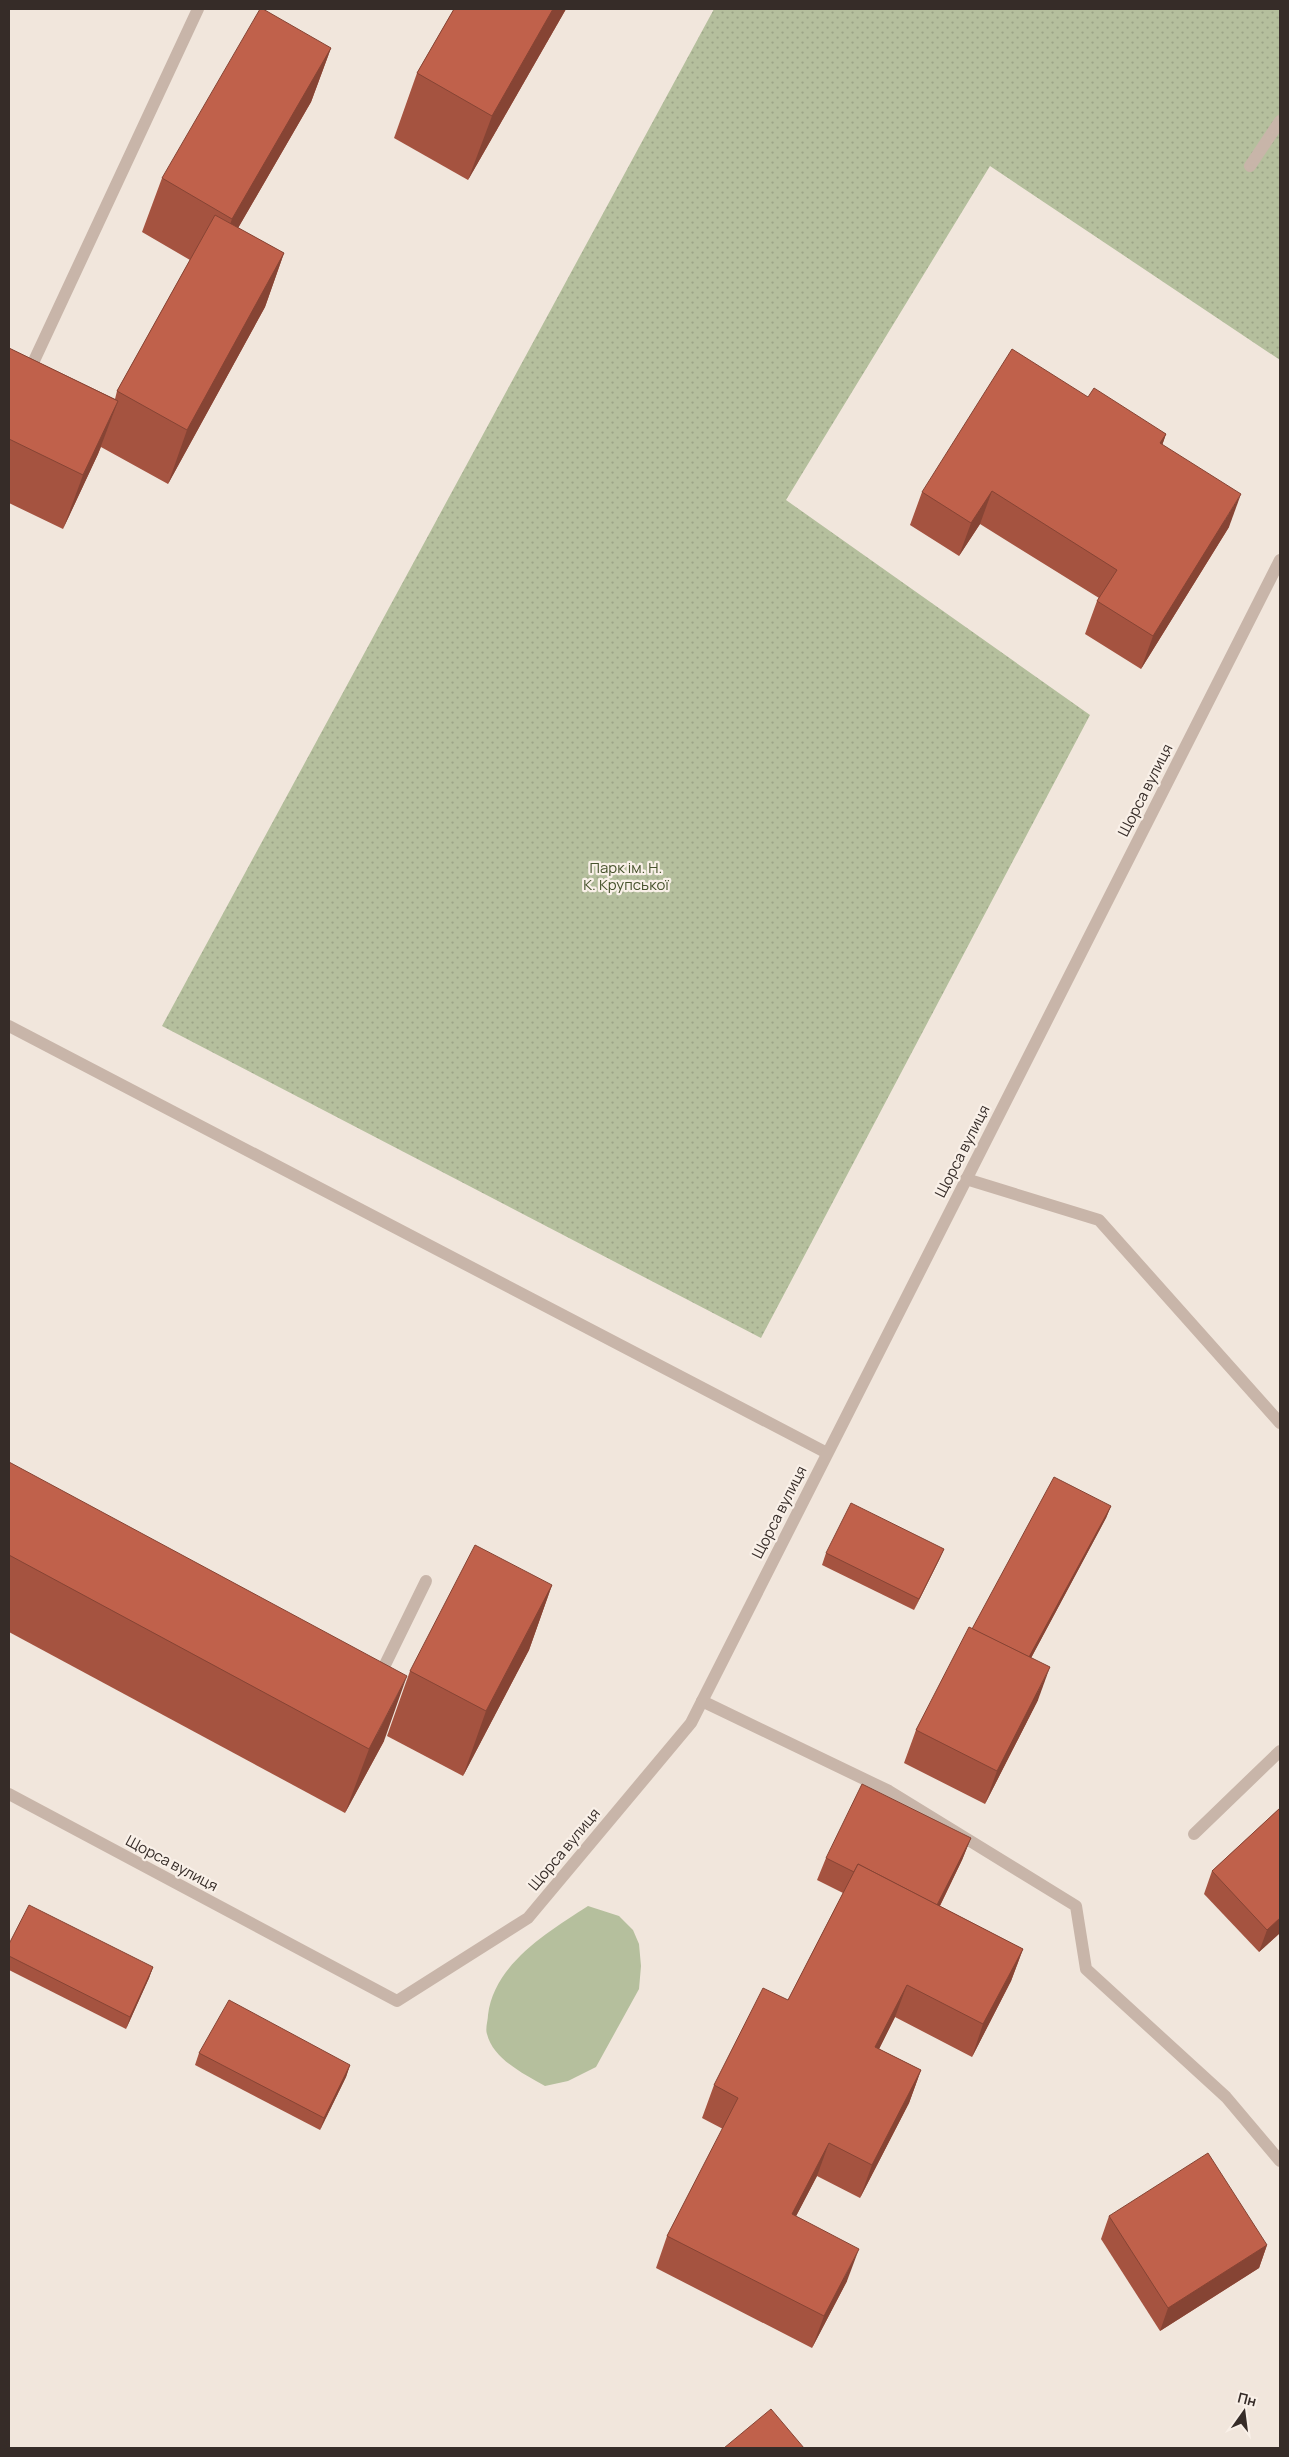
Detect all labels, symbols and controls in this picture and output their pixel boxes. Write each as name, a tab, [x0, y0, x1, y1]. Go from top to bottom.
street label: Щорса вулиця	[1113, 740, 1177, 840]
park label: Парк ім. Н. К. Крупської	[583, 857, 669, 895]
street label: Щорса вулиця	[930, 1101, 994, 1201]
street label: Щорса вулиця	[747, 1462, 811, 1562]
street label: Щорса вулиця	[523, 1803, 605, 1895]
street label: Щорса вулиця	[122, 1830, 222, 1896]
north arrow	[1219, 2387, 1269, 2437]
text: Пн	[1236, 2387, 1259, 2410]

